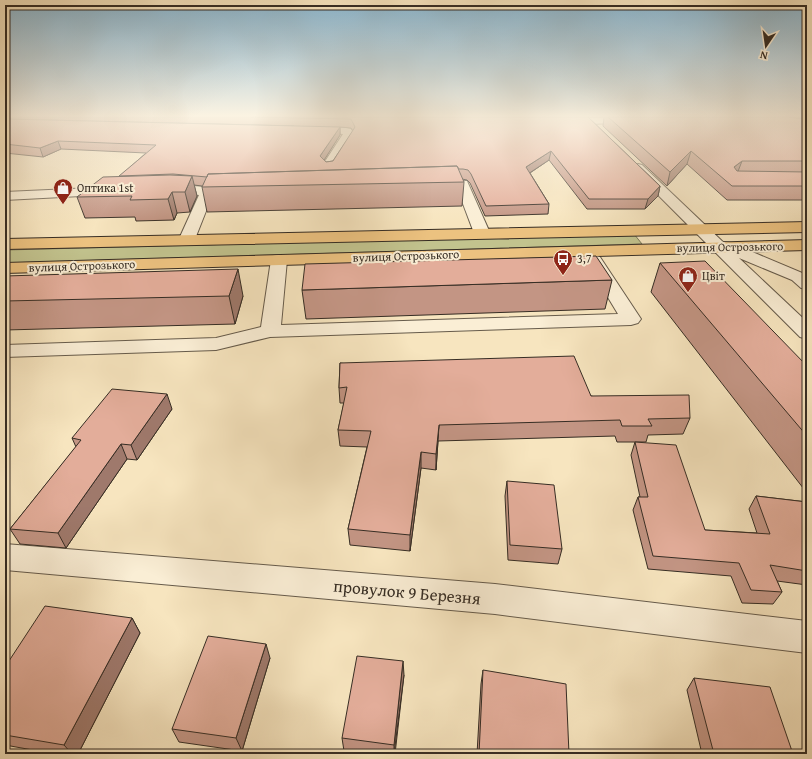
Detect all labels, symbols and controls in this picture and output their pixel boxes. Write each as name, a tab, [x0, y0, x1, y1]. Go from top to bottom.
north arrow	[746, 26, 786, 66]
text: N	[758, 47, 769, 64]
shop icon: Оптика 1st	[52, 177, 74, 205]
place label: Оптика 1st	[77, 179, 134, 196]
street label: вулиця Острозького	[676, 237, 783, 256]
street label: вулиця Острозького	[352, 245, 460, 266]
bus stop icon: 3,7	[552, 248, 574, 276]
place label: 3,7	[577, 250, 592, 267]
street label: вулиця Острозького	[28, 255, 136, 276]
shop icon: Цвіт	[677, 265, 699, 293]
place label: Цвіт	[702, 267, 725, 284]
street label: провулок 9 Березня	[332, 573, 482, 610]

